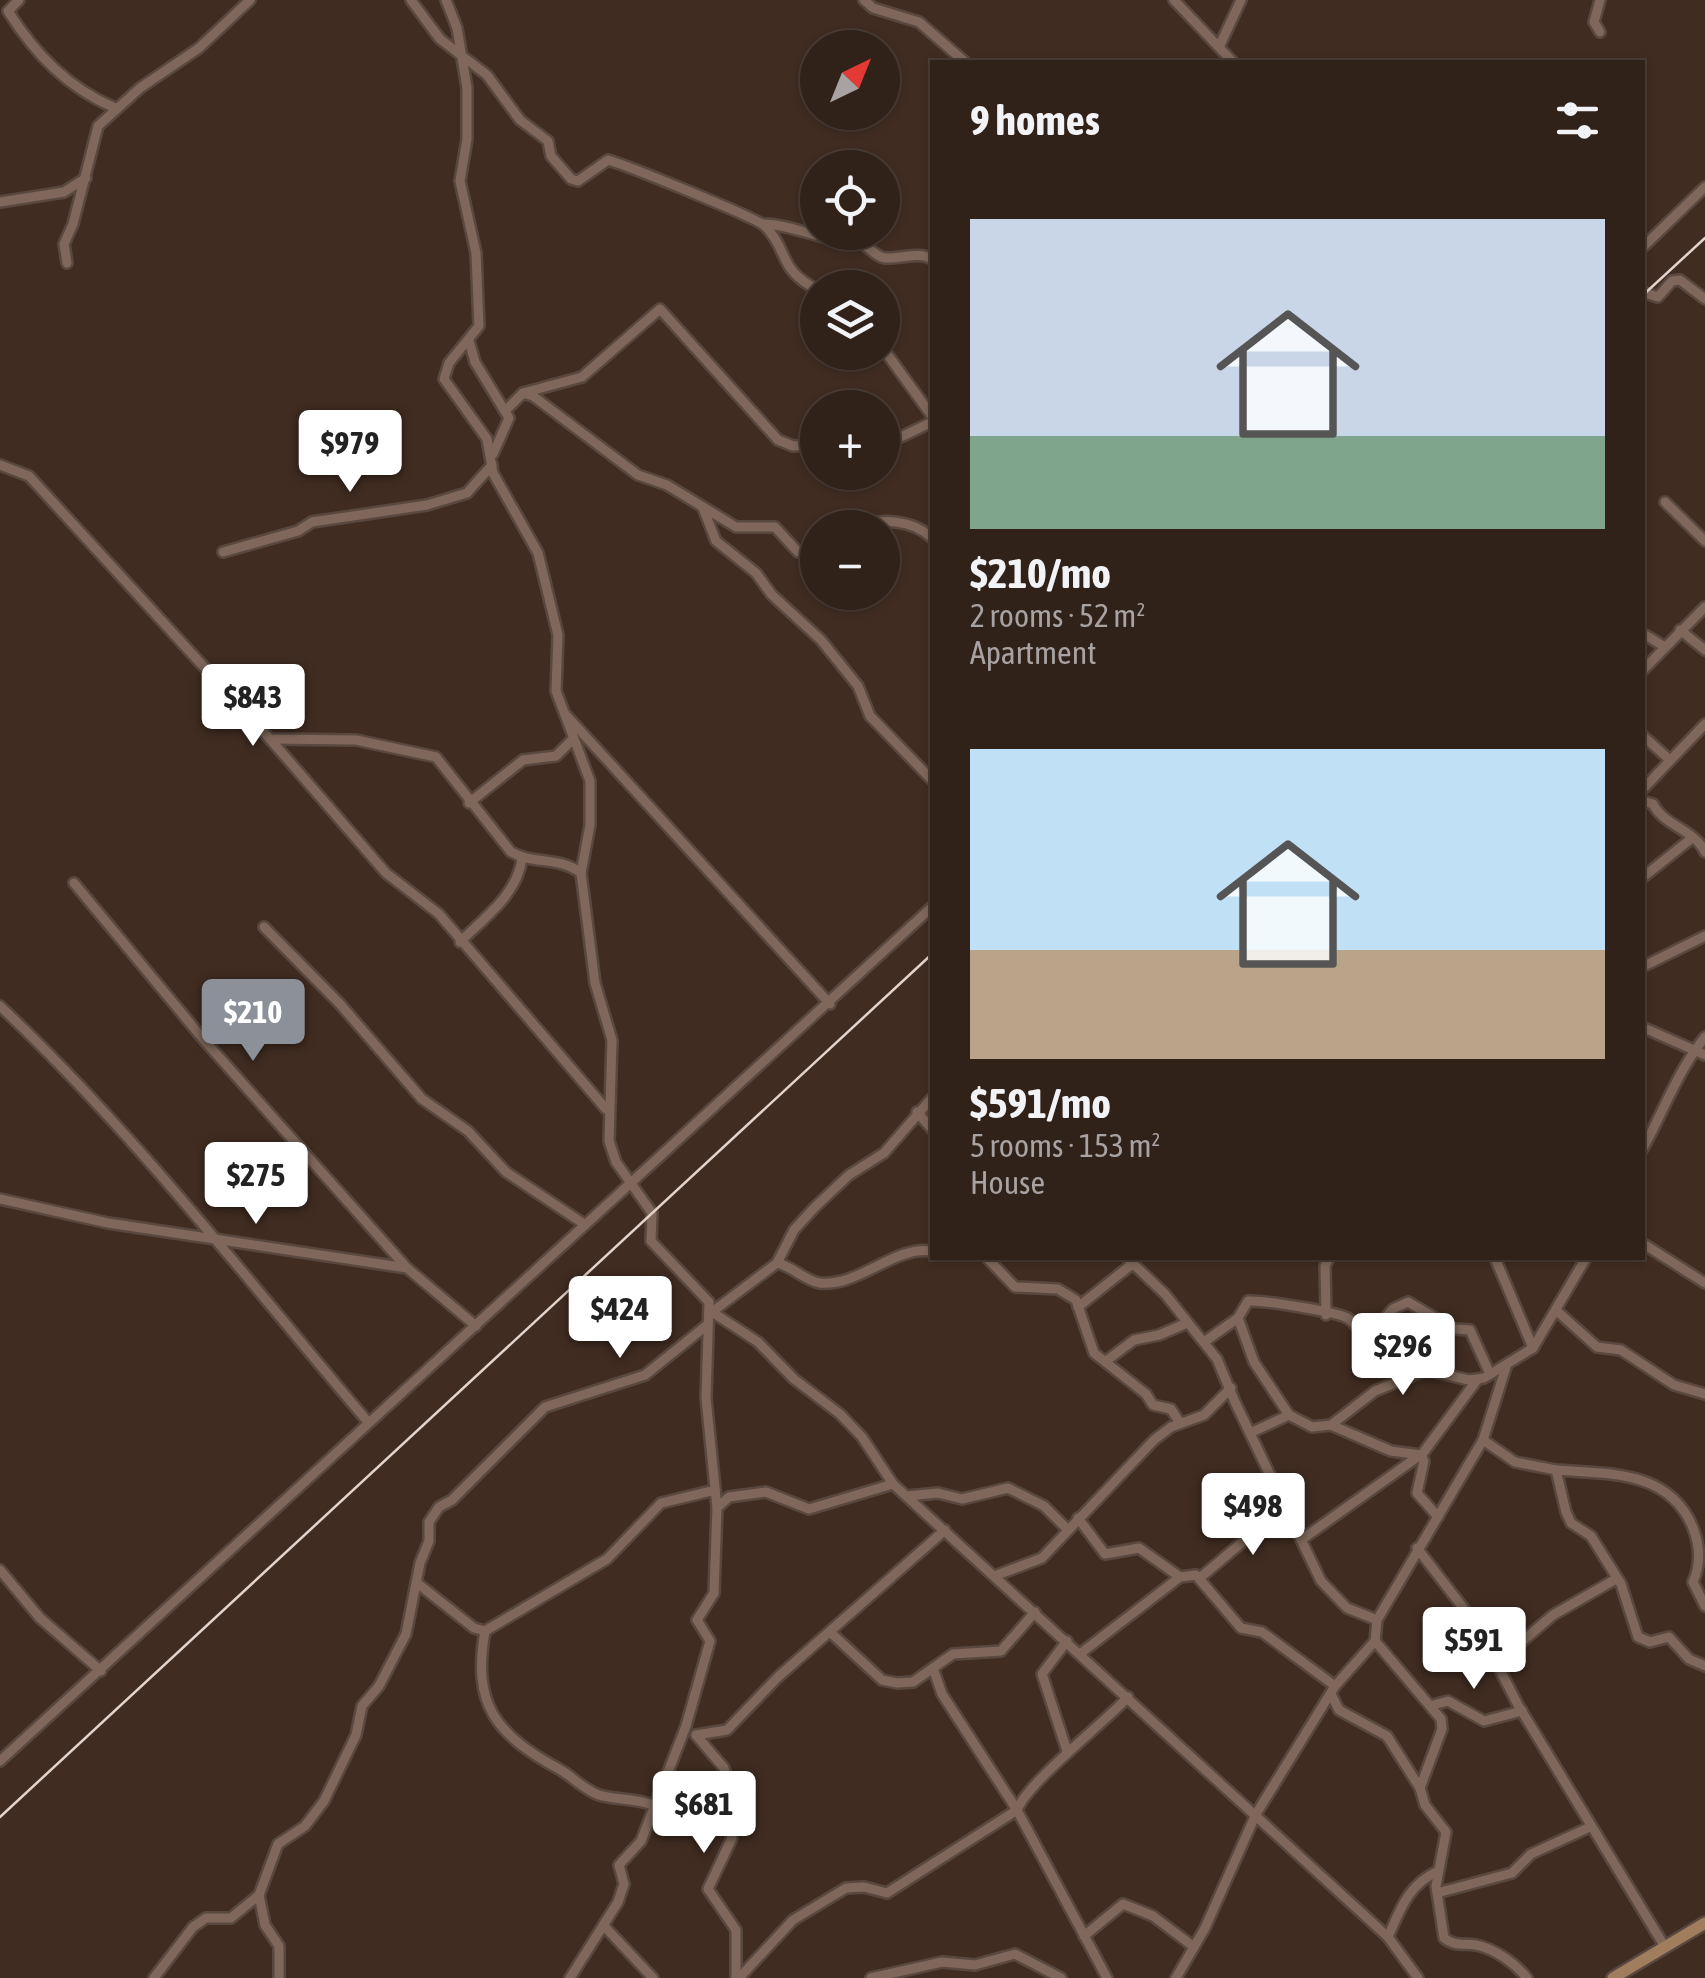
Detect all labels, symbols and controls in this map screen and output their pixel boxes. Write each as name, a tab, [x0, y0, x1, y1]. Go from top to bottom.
north arrow	[800, 30, 900, 130]
map controls	[800, 30, 900, 610]
icon: filters	[1550, 93, 1605, 148]
text: 9 homes	[970, 96, 1100, 144]
button: locate	[800, 150, 900, 250]
button: layers	[800, 270, 900, 370]
icon: home	[1198, 284, 1378, 464]
button: +	[800, 390, 900, 490]
pin: $979	[291, 410, 409, 495]
text: $979	[321, 424, 379, 461]
button: −	[800, 510, 900, 610]
text: $210/mo	[970, 549, 1111, 597]
text: 2 rooms · 52 m²	[970, 597, 1145, 634]
text: Apartment	[970, 634, 1096, 671]
pin: $843	[194, 664, 312, 749]
text: $843	[224, 678, 282, 715]
icon: home	[1198, 814, 1378, 994]
pin: $210	[194, 979, 312, 1064]
text: $210	[224, 993, 282, 1030]
text: $591/mo	[970, 1079, 1111, 1127]
text: 5 rooms · 153 m²	[970, 1127, 1160, 1164]
pin: $275	[197, 1142, 315, 1227]
text: $275	[227, 1156, 285, 1193]
text: House	[970, 1164, 1045, 1201]
pin: $424	[561, 1276, 679, 1361]
text: $424	[591, 1290, 649, 1327]
pin: $296	[1344, 1313, 1462, 1398]
text: $296	[1374, 1327, 1432, 1364]
pin: $498	[1194, 1473, 1312, 1558]
text: $498	[1224, 1487, 1282, 1524]
pin: $591	[1415, 1607, 1533, 1692]
text: $591	[1445, 1621, 1503, 1658]
pin: $681	[645, 1771, 763, 1856]
text: $681	[675, 1785, 733, 1822]

